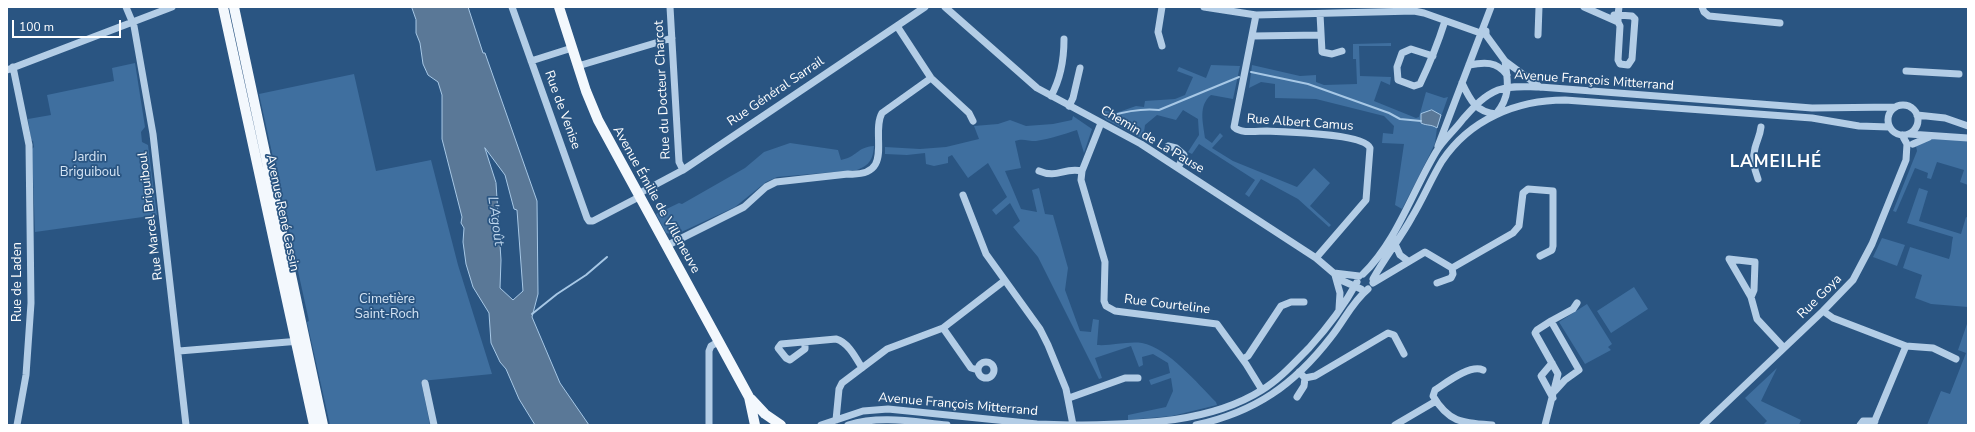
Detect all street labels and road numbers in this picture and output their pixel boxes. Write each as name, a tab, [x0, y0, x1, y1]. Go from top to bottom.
street label: Rue du Docteur Charcot	[652, 20, 674, 160]
street label: Rue Général Sarrail	[725, 54, 827, 130]
street label: Rue de Venise	[541, 68, 583, 152]
street label: Avenue François Mitterrand	[1514, 68, 1674, 94]
street label: Chemin de La Pause	[1097, 103, 1207, 177]
street label: Rue Albert Camus	[1246, 111, 1354, 135]
street label: Avenue Émilie de Villeneuve	[609, 124, 703, 276]
street label: Rue Marcel Briguiboul	[135, 151, 167, 281]
street label: Avenue René Cassin	[262, 153, 302, 273]
street label: Rue de Laden	[10, 242, 26, 322]
street label: Rue Goya	[1795, 272, 1845, 322]
street label: Rue Courteline	[1123, 292, 1211, 318]
street label: Avenue François Mitterrand	[878, 390, 1038, 420]

